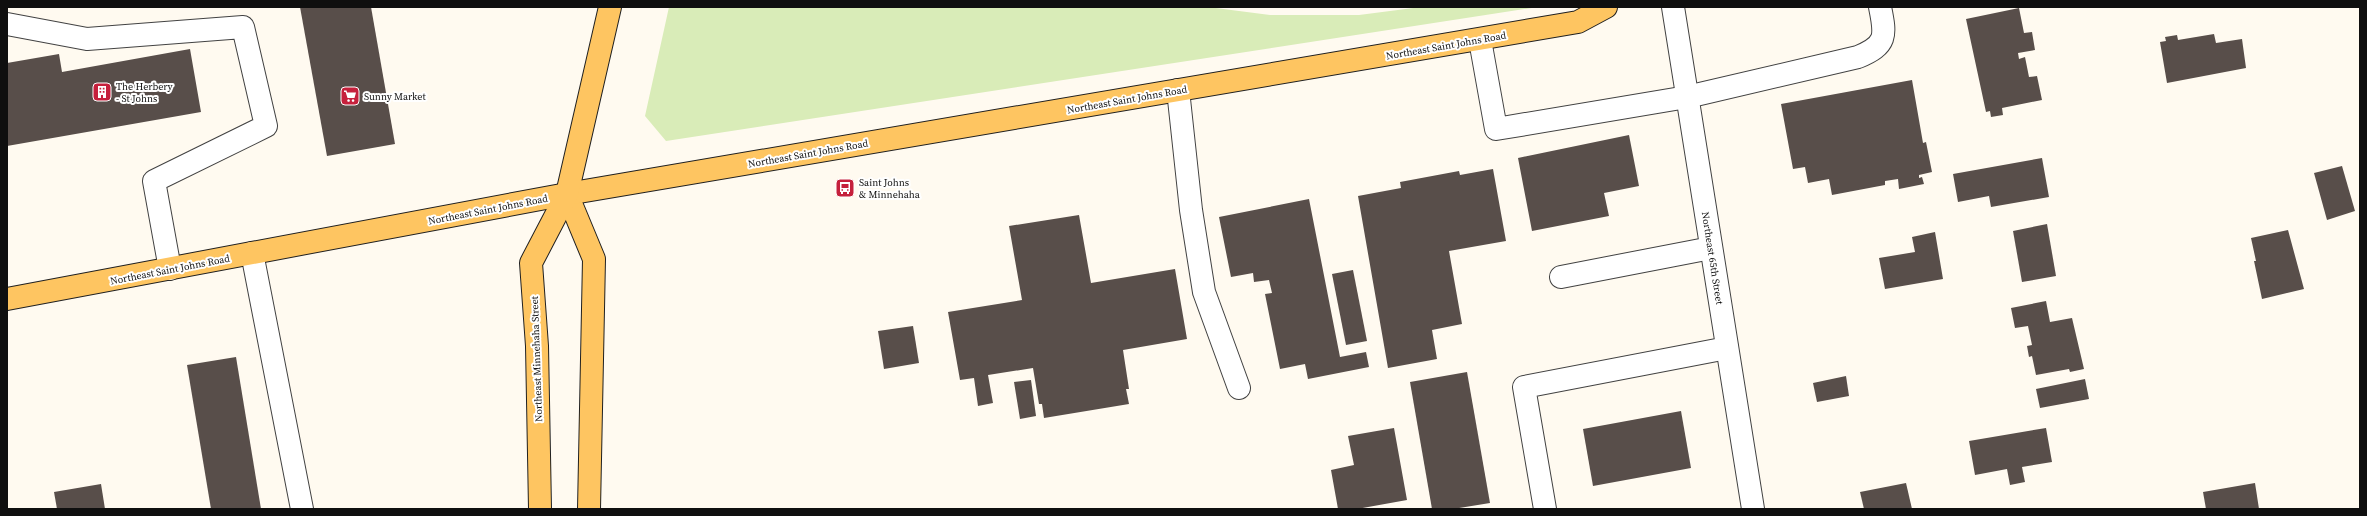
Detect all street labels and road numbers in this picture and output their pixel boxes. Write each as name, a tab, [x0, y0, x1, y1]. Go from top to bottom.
street label: Northeast Saint Johns Road	[1385, 28, 1507, 62]
street label: Northeast Saint Johns Road	[1066, 82, 1188, 116]
street label: Northeast Saint Johns Road	[747, 136, 869, 170]
street label: Northeast Saint Johns Road	[427, 191, 549, 227]
street label: Northeast 65th Street	[1699, 211, 1726, 306]
street label: Northeast Saint Johns Road	[109, 251, 231, 287]
street label: Northeast Minnehaha Street	[528, 295, 545, 422]

